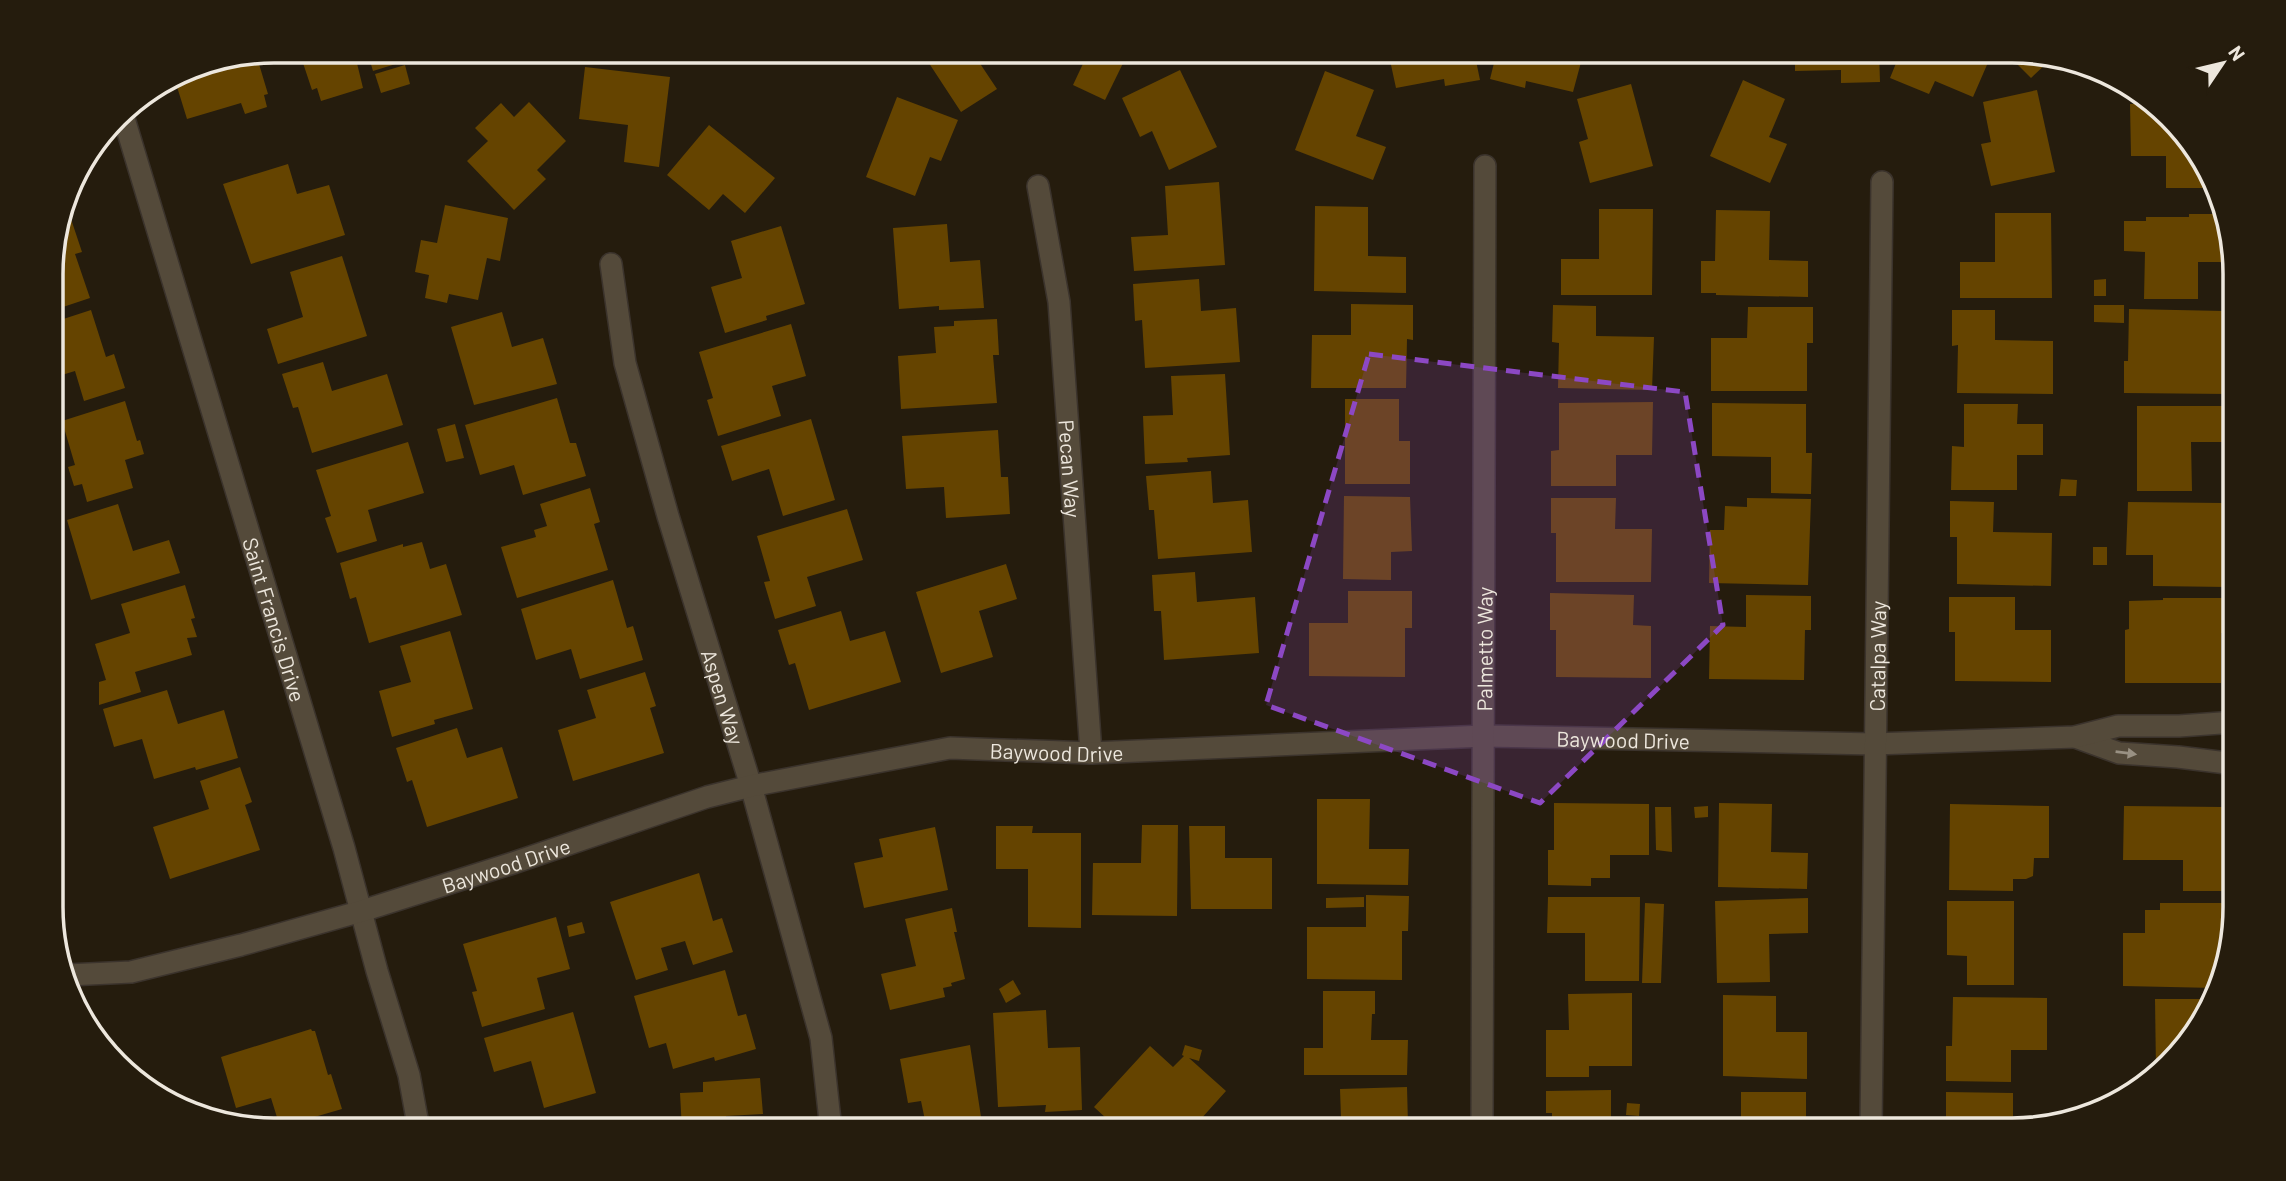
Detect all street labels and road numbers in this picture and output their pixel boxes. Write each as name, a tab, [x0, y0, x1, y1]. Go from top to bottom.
street label: Pecan Way	[1055, 419, 1087, 519]
street label: Saint Francis Drive	[239, 534, 312, 704]
street label: Palmetto Way	[1471, 586, 1496, 711]
street label: Catalpa Way	[1863, 600, 1890, 712]
street label: Aspen Way	[697, 646, 750, 748]
street label: Baywood Drive	[1556, 725, 1690, 753]
street label: Baywood Drive	[989, 737, 1124, 766]
street label: Baywood Drive	[438, 832, 573, 897]

